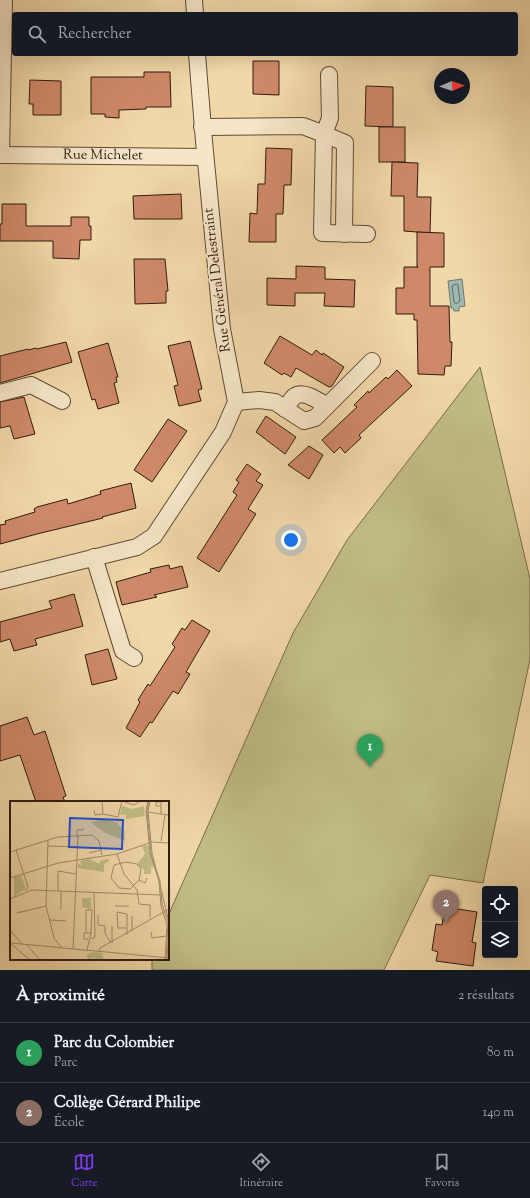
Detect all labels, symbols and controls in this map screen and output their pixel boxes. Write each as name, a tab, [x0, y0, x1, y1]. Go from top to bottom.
search box	[12, 12, 518, 56]
icon: search	[26, 23, 48, 45]
text: Rechercher	[58, 24, 131, 45]
north arrow	[434, 68, 470, 104]
street label: Rue Michelet	[63, 146, 143, 166]
street label: Rue Général Delestraint	[199, 207, 237, 353]
your location	[281, 530, 301, 550]
pin: 1	[357, 734, 383, 767]
inset map	[10, 801, 169, 960]
map controls	[482, 886, 518, 958]
button: locate	[482, 886, 518, 922]
pin: 2	[433, 890, 459, 923]
button: layers	[482, 922, 518, 958]
text: À proximité	[16, 984, 105, 1008]
text: 2 résultats	[458, 987, 514, 1005]
text: Parc du Colombier	[54, 1033, 174, 1054]
text: 1	[27, 1044, 31, 1062]
text: 80 m	[487, 1044, 514, 1062]
text: Parc	[54, 1054, 78, 1072]
text: Collège Gérard Philipe	[54, 1093, 201, 1114]
text: 2	[26, 1104, 32, 1122]
text: 140 m	[483, 1104, 514, 1122]
text: École	[54, 1114, 84, 1132]
tab: Carte	[71, 1151, 98, 1191]
tab: Itinéraire	[240, 1151, 283, 1191]
tab: Favoris	[425, 1151, 459, 1191]

